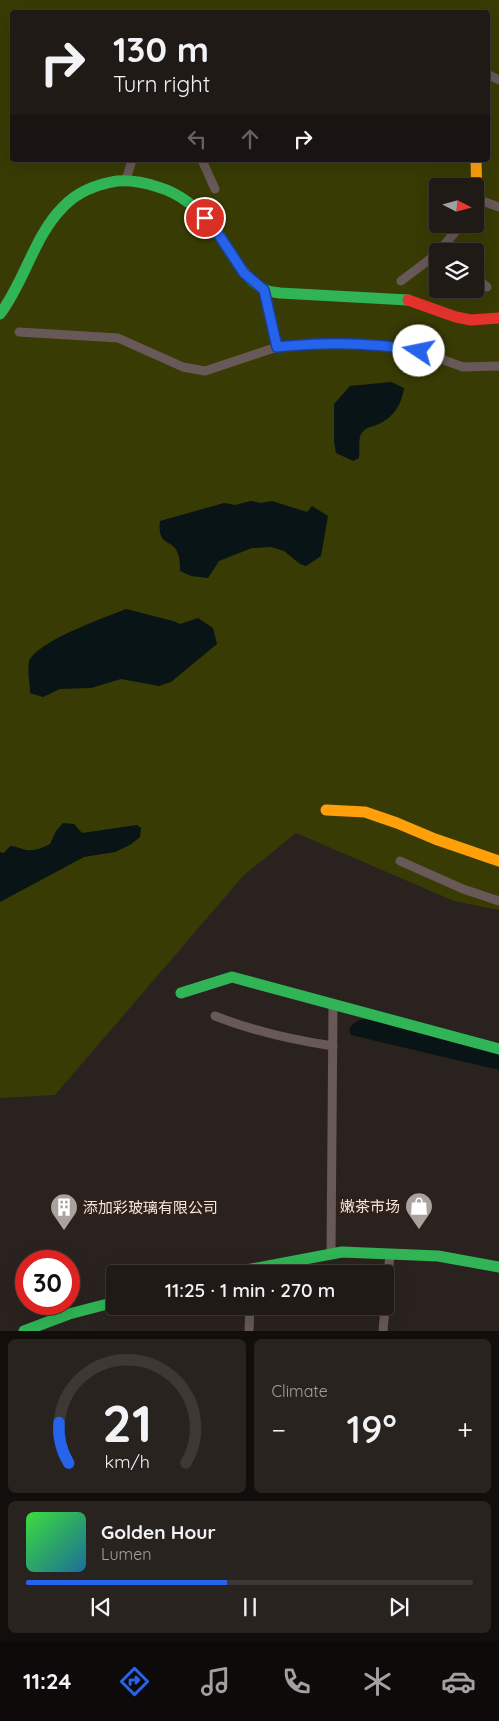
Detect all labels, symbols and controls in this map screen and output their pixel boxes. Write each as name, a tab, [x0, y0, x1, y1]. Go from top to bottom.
text: 130 m	[113, 27, 209, 71]
icon: right	[30, 30, 95, 95]
text: Turn right	[113, 70, 210, 98]
icon: left	[183, 125, 211, 153]
icon: ahead	[236, 125, 264, 153]
icon: right	[289, 125, 317, 153]
north arrow	[429, 178, 484, 232]
map controls	[429, 178, 484, 298]
pin	[184, 197, 226, 239]
icon: arrive	[191, 204, 219, 232]
button: layers	[429, 243, 484, 298]
position arrow	[392, 324, 444, 376]
shop icon: 嫩茶市场	[404, 1191, 434, 1230]
building icon: 添加彩玻璃有限公司	[49, 1192, 79, 1231]
place label: 嫩茶市场	[340, 1197, 400, 1216]
place label: 添加彩玻璃有限公司	[83, 1198, 218, 1217]
speed limit sign: 30	[15, 1250, 80, 1315]
text: 11:25 · 1 min · 270 m	[165, 1278, 335, 1302]
text: Climate	[272, 1381, 328, 1401]
text: 21	[102, 1390, 152, 1455]
text: 19°	[347, 1405, 397, 1453]
text: −	[272, 1412, 286, 1447]
text: +	[457, 1412, 473, 1447]
text: km/h	[104, 1450, 149, 1472]
text: Golden Hour	[101, 1520, 216, 1544]
text: Lumen	[101, 1544, 152, 1564]
icon: previous	[87, 1593, 115, 1621]
icon: pause	[236, 1593, 264, 1621]
icon: next	[385, 1593, 413, 1621]
icon: directions	[117, 1664, 152, 1699]
icon: music	[198, 1664, 233, 1699]
icon: phone	[279, 1664, 314, 1699]
icon: climate	[360, 1664, 395, 1699]
icon: car	[441, 1664, 476, 1699]
text: 11:24	[23, 1667, 72, 1695]

